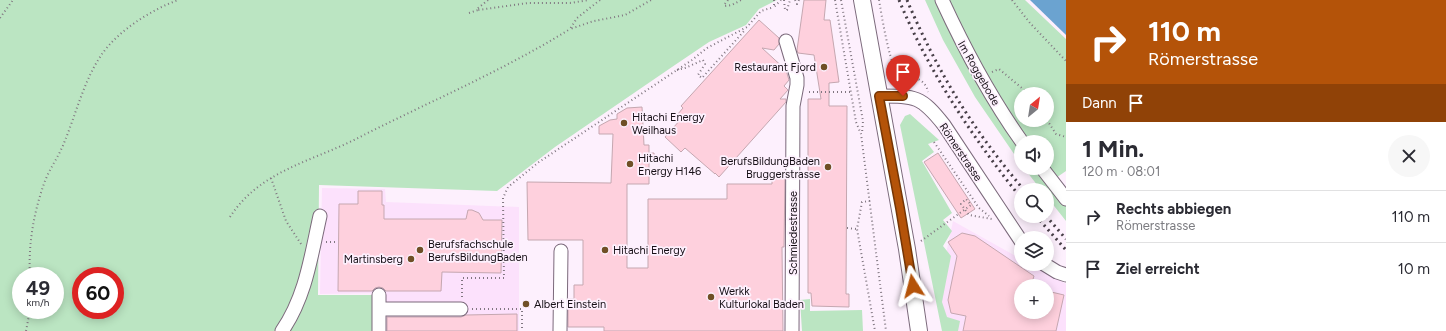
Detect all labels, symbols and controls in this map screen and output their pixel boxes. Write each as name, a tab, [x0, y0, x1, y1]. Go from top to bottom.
text: 110 m	[1148, 14, 1221, 48]
icon: right	[1082, 16, 1134, 68]
street label: Im Roggebode	[955, 39, 1002, 108]
text: Römerstrasse	[1148, 48, 1258, 70]
pin	[886, 55, 920, 96]
place label: Restaurant Fjord	[734, 61, 816, 74]
icon: arrive	[892, 61, 914, 83]
marker: Restaurant Fjord	[819, 62, 829, 72]
north arrow	[1014, 87, 1054, 127]
map controls	[1014, 87, 1054, 319]
icon: arrive	[1125, 92, 1147, 114]
text: Dann	[1082, 94, 1117, 112]
place label: Hitachi Energy Weilhaus	[632, 111, 705, 137]
marker: Hitachi Energy Weilhaus	[619, 118, 629, 128]
street label: Römerstrasse	[936, 121, 985, 184]
text: 1 Min.	[1082, 134, 1144, 163]
button: sound	[1014, 135, 1054, 175]
button: close	[1388, 135, 1430, 177]
place label: Hitachi Energy H146	[638, 152, 701, 178]
place label: BerufsBildungBaden Bruggerstrasse	[720, 155, 820, 181]
marker: Hitachi Energy H146	[625, 159, 635, 169]
marker: BerufsBildungBaden Bruggerstrasse	[823, 162, 833, 172]
text: 120 m · 08:01	[1082, 164, 1160, 179]
button: search	[1014, 183, 1054, 223]
street label: Schmiedestrasse	[787, 191, 800, 275]
text: Rechts abbiegen	[1116, 200, 1231, 218]
icon: right	[1082, 206, 1104, 228]
text: 110 m	[1392, 208, 1430, 226]
text: Römerstrasse	[1116, 218, 1195, 233]
button: layers	[1014, 231, 1054, 271]
place label: Berufsfachschule BerufsBildungBaden	[428, 238, 528, 264]
place label: Hitachi Energy	[613, 244, 686, 257]
marker: Berufsfachschule BerufsBildungBaden	[415, 245, 425, 255]
marker: Hitachi Energy	[600, 245, 610, 255]
place label: Martinsberg	[344, 253, 403, 266]
marker: Martinsberg	[406, 254, 416, 264]
icon: arrive	[1082, 258, 1104, 280]
text: Ziel erreicht	[1116, 260, 1200, 278]
text: 10 m	[1398, 260, 1430, 278]
position arrow	[892, 265, 934, 307]
speed limit sign: 60	[72, 267, 124, 319]
text: 49	[26, 276, 50, 300]
button: +	[1014, 279, 1054, 319]
place label: Werkk Kulturlokal Baden	[719, 285, 804, 311]
marker: Werkk Kulturlokal Baden	[706, 292, 716, 302]
text: km/h	[27, 296, 49, 309]
place label: Albert Einstein	[534, 298, 606, 311]
marker: Albert Einstein	[521, 299, 531, 309]

